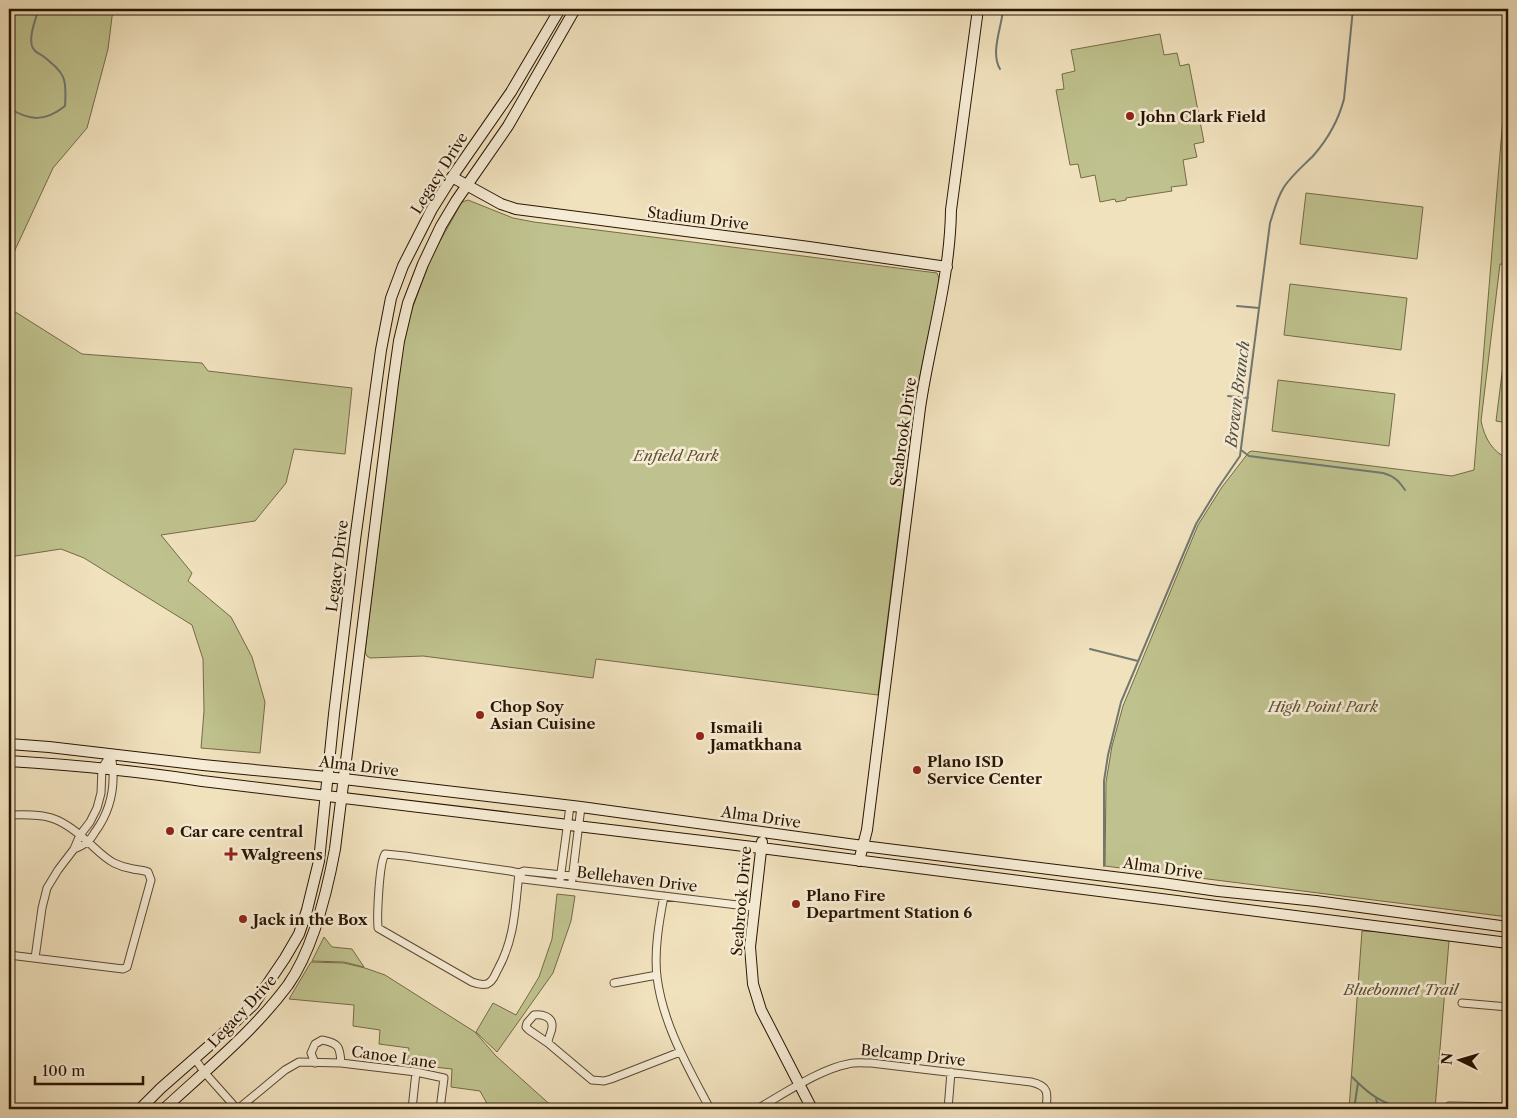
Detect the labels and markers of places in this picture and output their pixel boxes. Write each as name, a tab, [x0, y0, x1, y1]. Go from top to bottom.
place label: John Clark Field	[1137, 107, 1266, 126]
marker: John Clark Field	[1124, 110, 1136, 122]
place label: Chop Soy Asian Cuisine	[489, 697, 596, 733]
marker: Chop Soy Asian Cuisine	[474, 709, 486, 721]
place label: Ismaili Jamatkhana	[707, 718, 802, 754]
marker: Ismaili Jamatkhana	[694, 730, 706, 742]
place label: Plano ISD Service Center	[927, 752, 1043, 788]
marker: Plano ISD Service Center	[911, 764, 923, 776]
place label: Car care central	[180, 822, 303, 841]
marker: Car care central	[164, 825, 176, 837]
place label: Walgreens	[240, 845, 323, 864]
marker: Walgreens	[225, 848, 237, 860]
place label: Plano Fire Department Station 6	[806, 886, 972, 922]
marker: Plano Fire Department Station 6	[790, 898, 802, 910]
place label: Jack in the Box	[250, 910, 368, 929]
marker: Jack in the Box	[237, 913, 249, 925]

